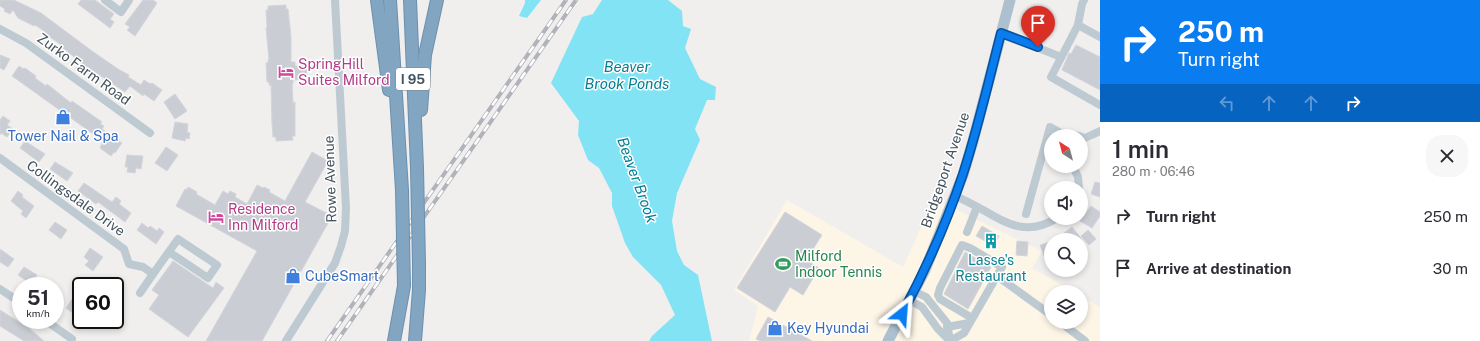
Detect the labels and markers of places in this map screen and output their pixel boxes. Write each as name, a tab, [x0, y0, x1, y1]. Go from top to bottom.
pin	[1021, 6, 1055, 47]
place label: SpringHill Suites Milford	[298, 56, 390, 88]
hotel icon: SpringHill Suites Milford	[277, 63, 295, 81]
shop icon: Tower Nail & Spa	[54, 108, 72, 126]
place label: Tower Nail & Spa	[8, 128, 118, 144]
place label: Residence Inn Milford	[228, 201, 298, 233]
hotel icon: Residence Inn Milford	[207, 208, 225, 226]
building icon: Lasse's Restaurant	[982, 232, 1000, 250]
place label: Milford Indoor Tennis	[795, 248, 882, 280]
place label: Lasse's Restaurant	[955, 252, 1027, 284]
sports icon: Milford Indoor Tennis	[774, 255, 792, 273]
shop icon: CubeSmart	[284, 267, 302, 285]
place label: CubeSmart	[305, 268, 379, 284]
shop icon: Key Hyundai	[766, 319, 784, 337]
place label: Key Hyundai	[787, 320, 869, 336]

